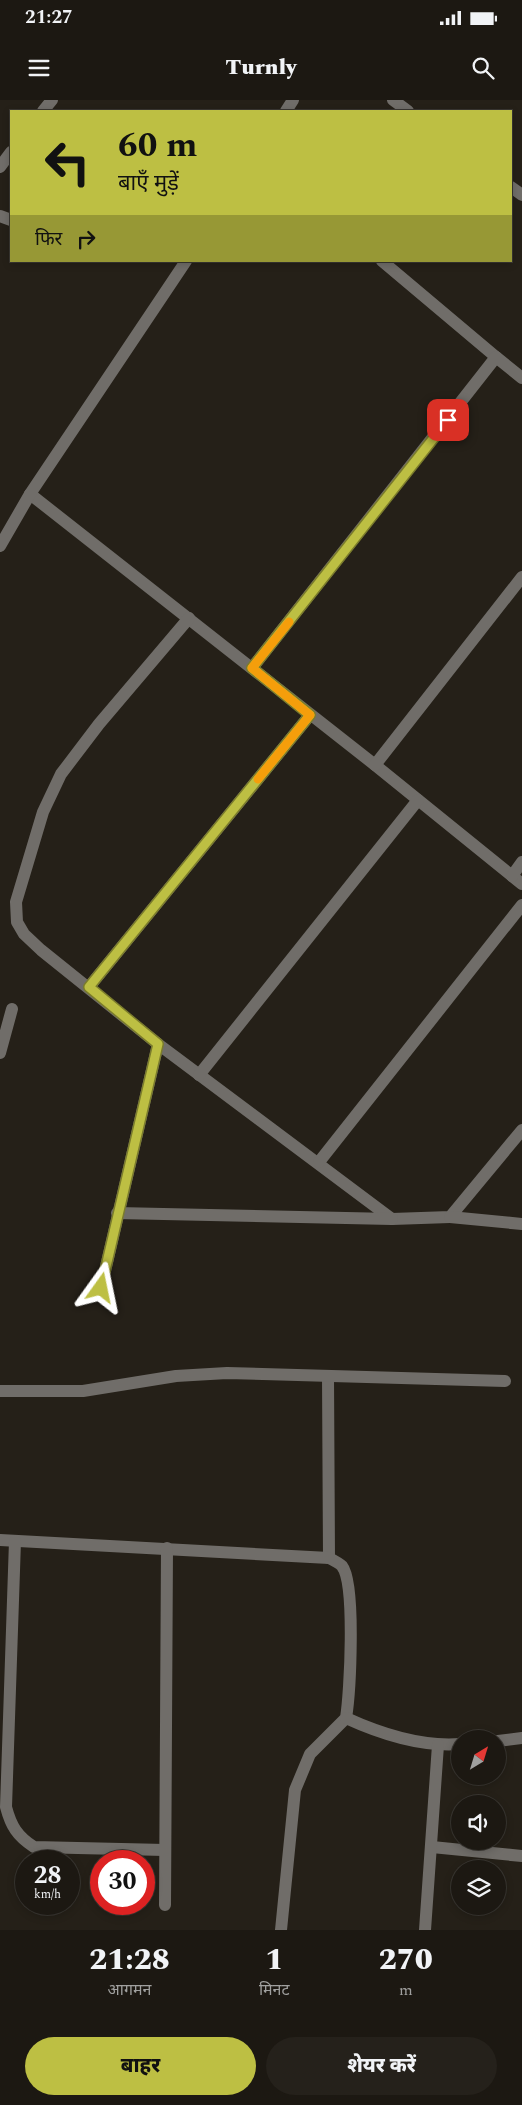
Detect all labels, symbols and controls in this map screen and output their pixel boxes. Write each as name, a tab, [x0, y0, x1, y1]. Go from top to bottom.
text: 21:27	[25, 3, 73, 32]
text: Turnly	[225, 51, 297, 84]
icon: menu	[25, 54, 53, 82]
icon: search	[469, 54, 497, 82]
text: 60 m	[118, 119, 198, 172]
icon: left	[35, 130, 100, 195]
text: बाएँ मुड़ें	[118, 167, 179, 200]
text: फिर	[35, 225, 62, 254]
icon: right	[72, 225, 100, 253]
pin	[427, 399, 469, 441]
icon: arrive	[434, 406, 462, 434]
position arrow	[74, 1261, 126, 1313]
north arrow	[451, 1730, 506, 1785]
map controls	[451, 1730, 506, 1915]
button: sound	[451, 1795, 506, 1850]
speed limit sign: 30	[90, 1850, 155, 1915]
text: 28	[33, 1857, 62, 1895]
button: layers	[451, 1860, 506, 1915]
text: km/h	[34, 1885, 61, 1904]
text: 21:28	[89, 1937, 170, 1983]
text: 1	[265, 1937, 283, 1983]
text: 270	[379, 1937, 433, 1983]
text: आगमन	[108, 1978, 151, 2002]
text: मिनट	[259, 1978, 290, 2002]
text: m	[399, 1978, 413, 2002]
button: बाहर	[25, 2037, 256, 2095]
button: शेयर करें	[266, 2037, 497, 2095]

